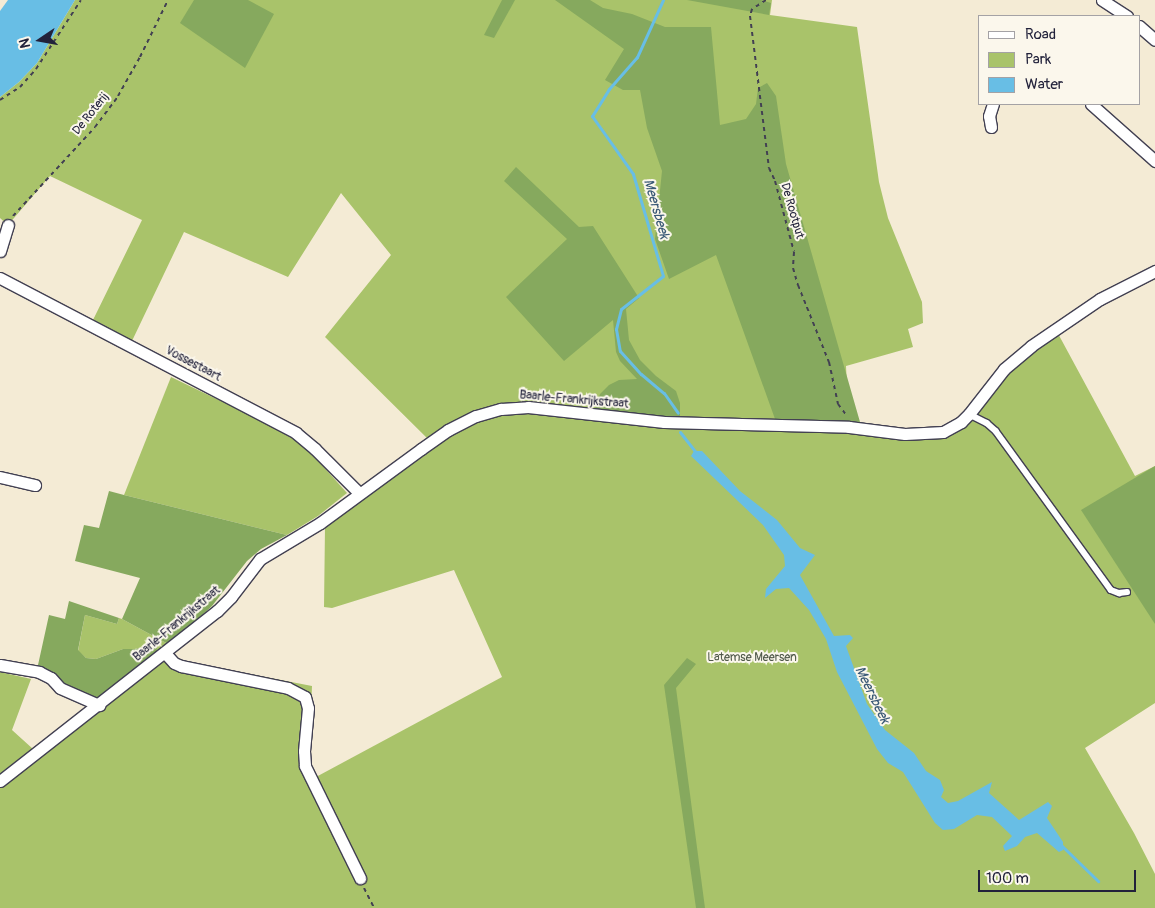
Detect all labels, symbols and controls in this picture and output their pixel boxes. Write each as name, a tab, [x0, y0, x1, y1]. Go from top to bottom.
north arrow	[15, 15, 65, 65]
legend	[978, 15, 1140, 105]
text: Road	[1025, 25, 1056, 44]
text: N	[16, 37, 34, 50]
text: Park	[1025, 50, 1051, 69]
text: Water	[1025, 75, 1063, 94]
street label: De Roterij	[70, 90, 112, 138]
water label: Meersbeek	[639, 177, 673, 241]
street label: De Rootput	[777, 181, 807, 241]
street label: Vossestaart	[163, 343, 223, 385]
street label: Baarle-Frankrijkstraat	[519, 388, 629, 412]
street label: Baarle-Frankrijkstraat	[130, 583, 224, 665]
park label: Latemse Meersen	[707, 651, 797, 665]
water label: Meersbeek	[851, 664, 893, 726]
scale bar	[980, 860, 1138, 892]
text: 100 m	[986, 869, 1029, 888]

